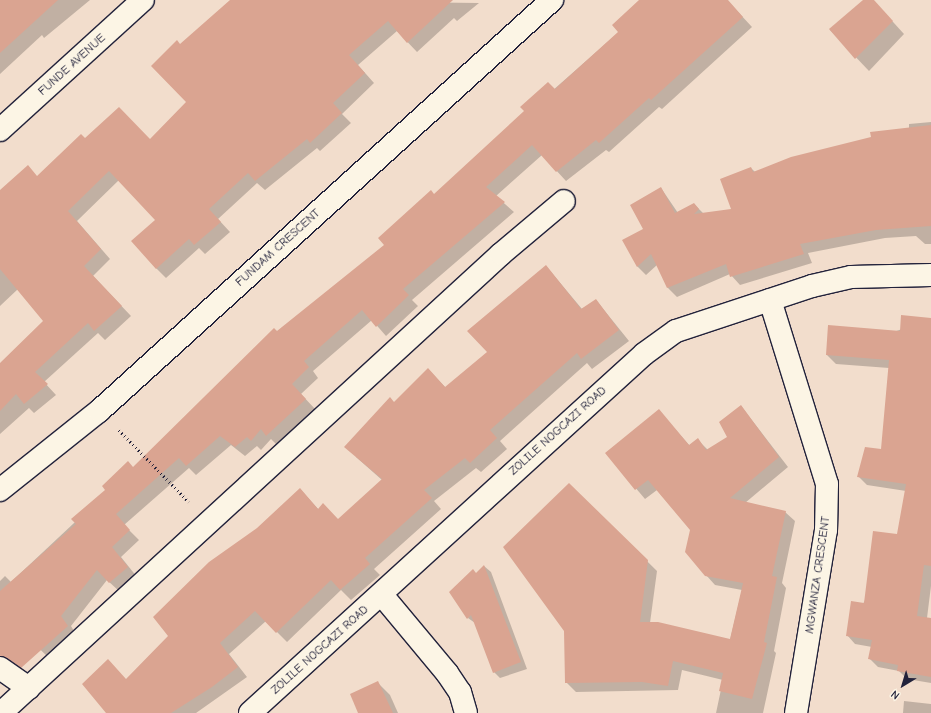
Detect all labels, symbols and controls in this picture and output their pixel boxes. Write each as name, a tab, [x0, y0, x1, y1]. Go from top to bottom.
street label: FUNDE AVENUE	[35, 31, 109, 99]
street label: FUNDAM CRESCENT	[233, 206, 323, 290]
street label: ZOLILE NOGCAZI ROAD	[506, 384, 610, 478]
street label: MGWANZA CRESCENT	[803, 515, 833, 635]
street label: ZOLILE NOGCAZI ROAD	[268, 603, 372, 697]
north arrow	[883, 665, 923, 705]
text: N	[888, 688, 902, 702]

